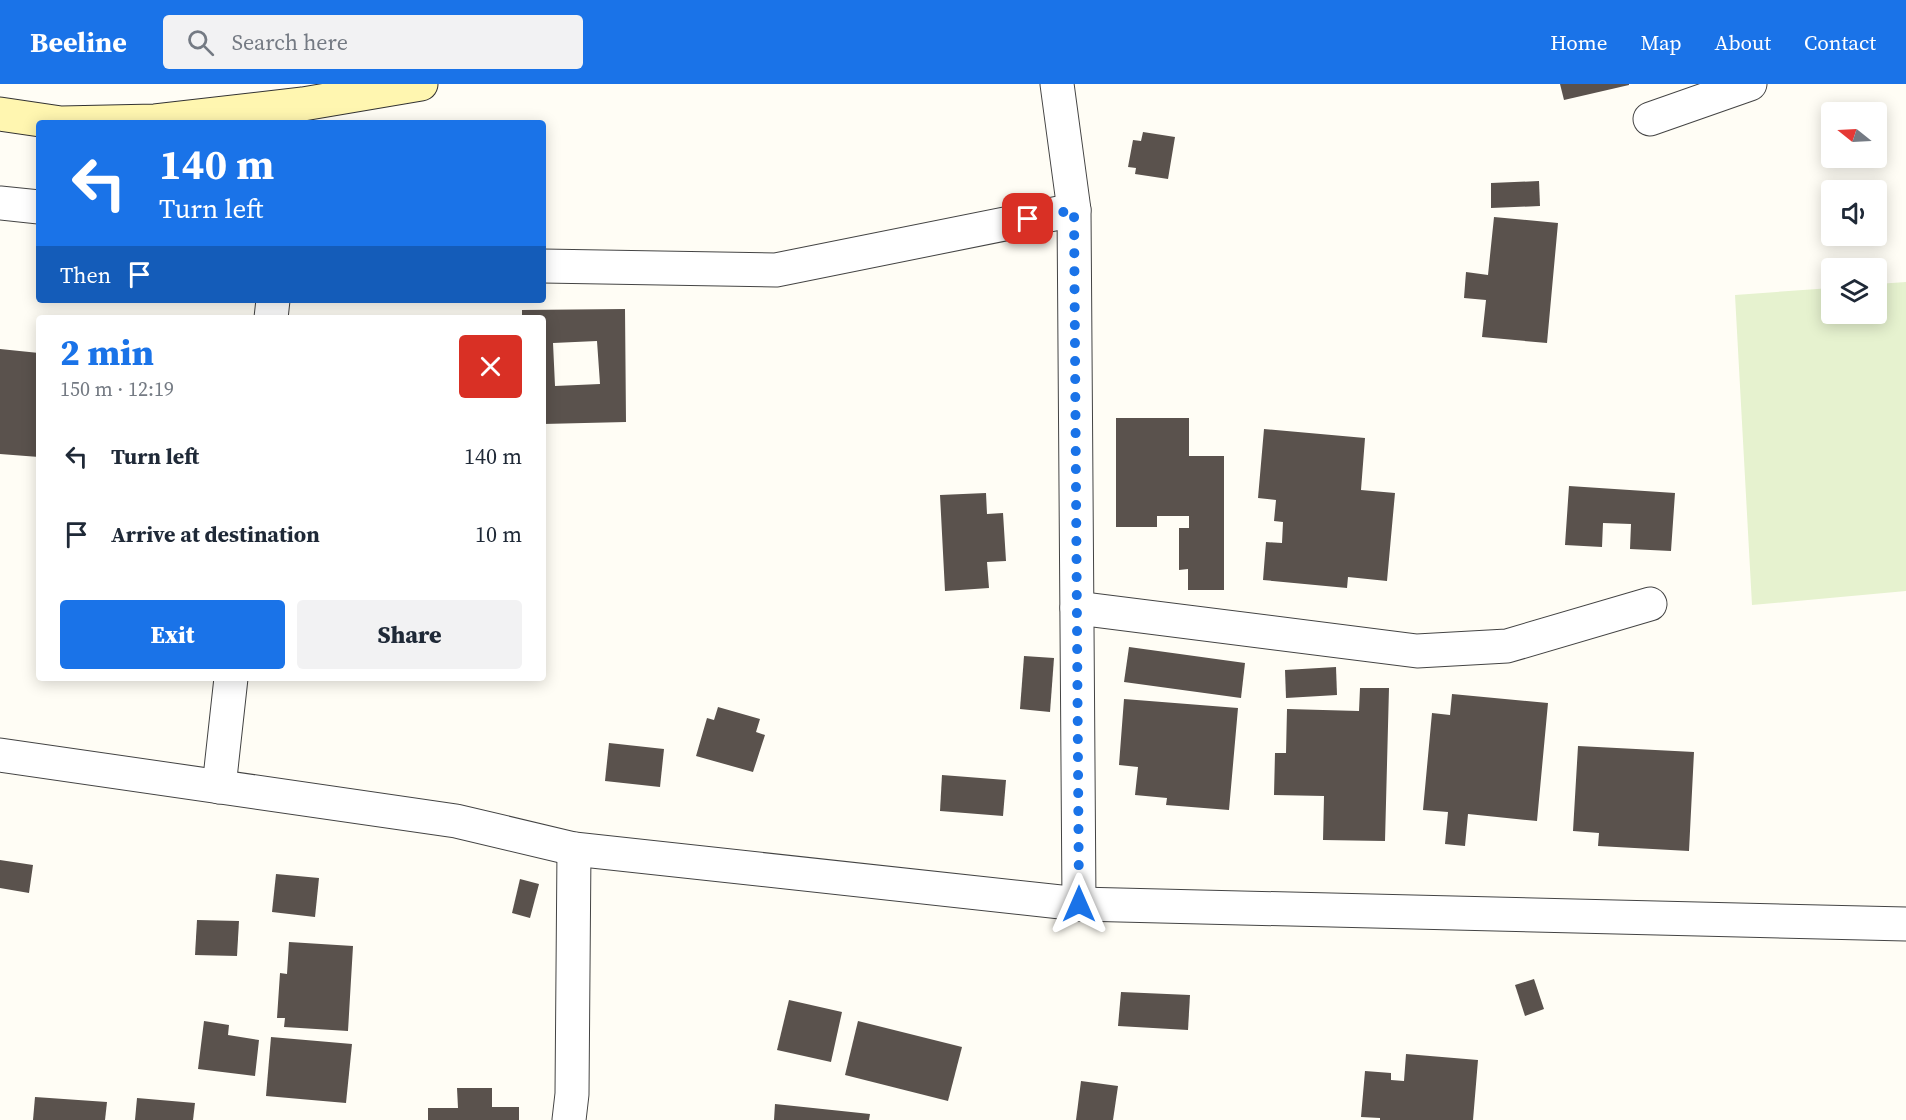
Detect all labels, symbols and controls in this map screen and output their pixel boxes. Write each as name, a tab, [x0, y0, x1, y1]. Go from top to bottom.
search box	[163, 15, 583, 69]
text: Beeline	[30, 23, 127, 61]
icon: search	[184, 26, 217, 59]
text: Search here	[232, 27, 348, 57]
text: Home	[1550, 28, 1608, 57]
text: Map	[1641, 28, 1682, 57]
text: About	[1715, 28, 1771, 57]
text: Contact	[1804, 28, 1876, 57]
north arrow	[1821, 102, 1887, 168]
map controls	[1821, 102, 1887, 324]
text: 140 m	[159, 135, 274, 193]
icon: left	[60, 144, 138, 222]
button: sound	[1821, 180, 1887, 246]
text: Turn left	[159, 190, 263, 227]
pin	[1002, 193, 1053, 244]
icon: arrive	[1011, 202, 1044, 235]
icon: arrive	[123, 258, 156, 291]
button: layers	[1821, 258, 1887, 324]
text: Then	[60, 260, 111, 290]
text: 2 min	[60, 328, 154, 377]
button: close	[459, 335, 522, 398]
text: 150 m · 12:19	[60, 375, 174, 403]
icon: left	[60, 440, 93, 473]
text: Turn left	[111, 441, 199, 471]
text: 140 m	[464, 441, 522, 471]
icon: arrive	[60, 518, 93, 551]
text: Arrive at destination	[111, 519, 320, 549]
text: 10 m	[475, 519, 522, 549]
button: Exit	[60, 600, 285, 669]
button: Share	[297, 600, 522, 669]
position arrow	[1047, 872, 1111, 936]

